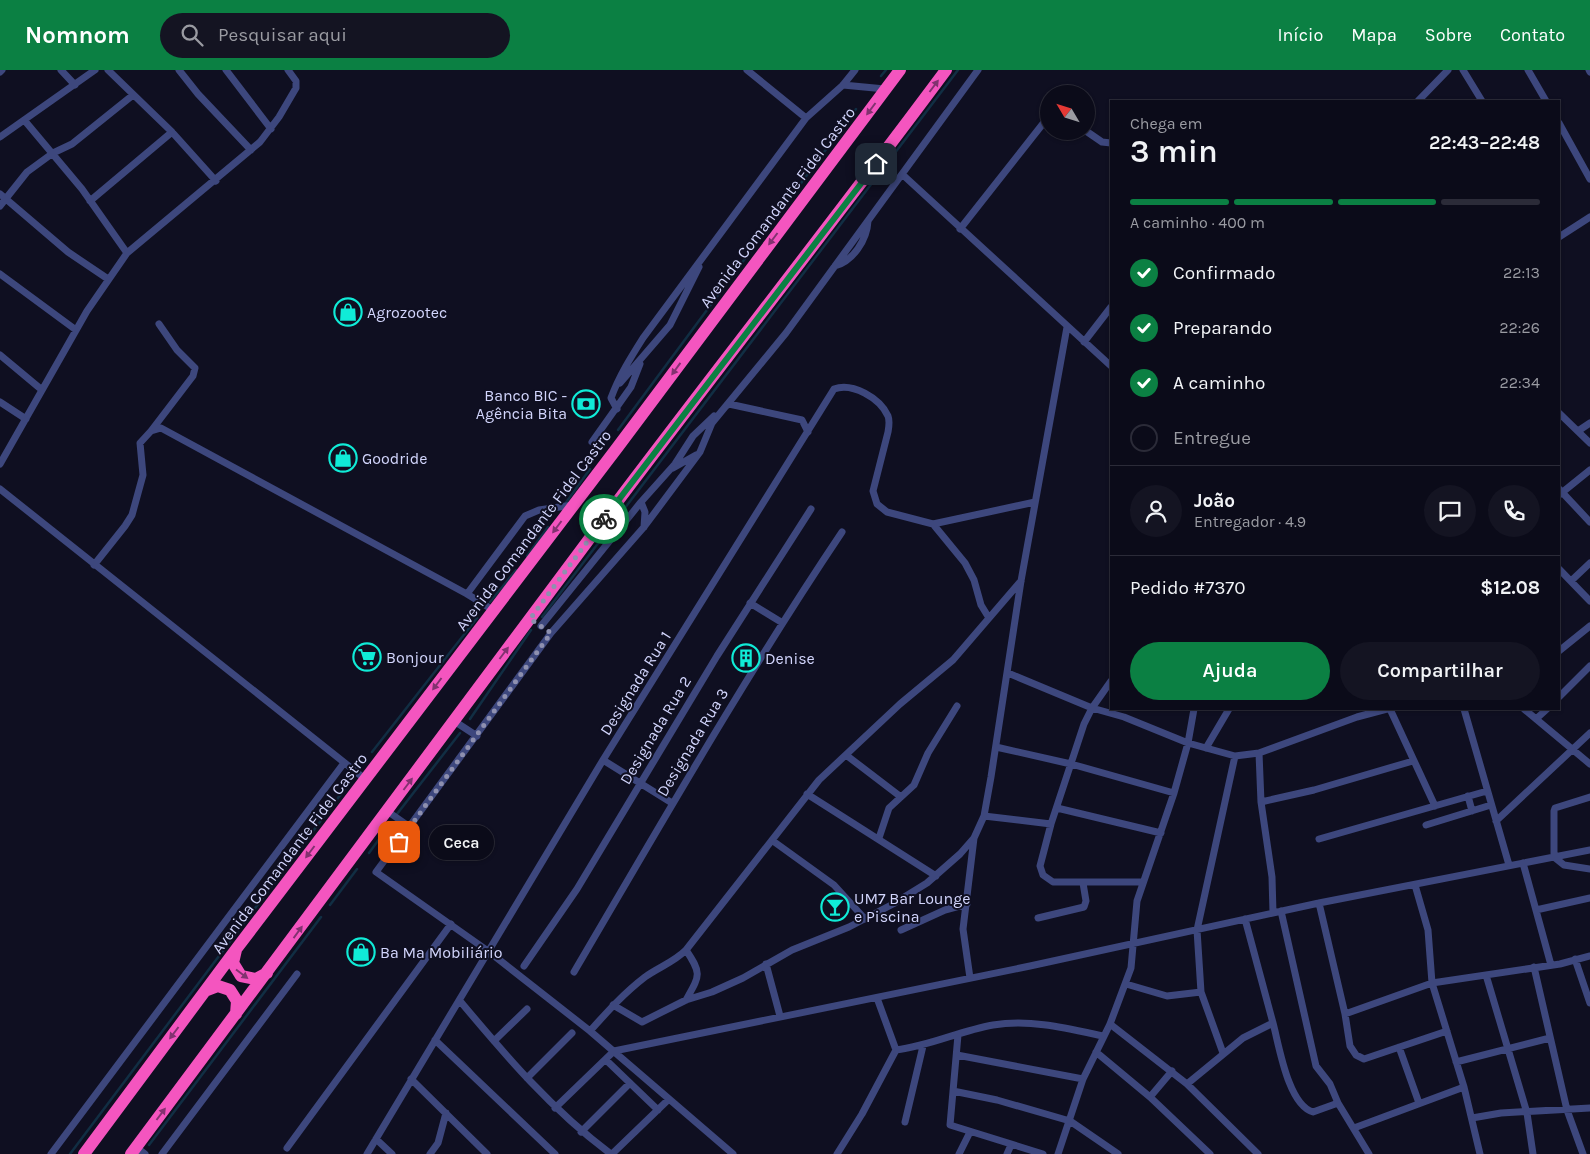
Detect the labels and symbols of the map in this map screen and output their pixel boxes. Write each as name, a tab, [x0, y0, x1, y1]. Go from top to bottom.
one-way arrow	[929, 79, 939, 93]
north arrow	[1040, 85, 1095, 140]
one-way arrow	[865, 102, 876, 115]
street label: Avenida Comandante Fidel Castro	[696, 103, 859, 311]
pin	[855, 143, 897, 185]
one-way arrow	[768, 232, 778, 246]
shop icon: Agrozootec	[333, 297, 363, 327]
place label: Agrozootec	[367, 303, 447, 322]
one-way arrow	[670, 362, 681, 375]
place label: Banco BIC - Agência Bita	[476, 386, 567, 423]
bank icon: Banco BIC - Agência Bita	[571, 389, 601, 419]
street label: Avenida Comandante Fidel Castro	[452, 426, 615, 634]
shop icon: Goodride	[328, 443, 358, 473]
place label: Goodride	[362, 449, 428, 468]
courier	[579, 494, 629, 544]
one-way arrow	[552, 520, 562, 534]
street label: Designada Rua 1	[596, 628, 675, 739]
supermarket icon: Bonjour	[352, 642, 382, 672]
building icon: Denise	[731, 643, 761, 673]
one-way arrow	[499, 647, 510, 660]
place label: Bonjour	[386, 648, 444, 667]
place label: Denise	[765, 649, 815, 668]
street label: Designada Rua 2	[616, 673, 695, 788]
one-way arrow	[432, 677, 442, 691]
street label: Designada Rua 3	[653, 685, 732, 800]
street label: Avenida Comandante Fidel Castro	[208, 749, 371, 957]
one-way arrow	[402, 778, 413, 791]
pin	[378, 821, 420, 863]
callout: Ceca	[429, 824, 494, 860]
one-way arrow	[305, 845, 315, 859]
place label: UM7 Bar Lounge e Piscina	[854, 889, 970, 926]
bar icon: UM7 Bar Lounge e Piscina	[820, 892, 850, 922]
one-way arrow	[293, 925, 303, 939]
shop icon: Ba Ma Mobiliário	[346, 937, 376, 967]
place label: Ba Ma Mobiliário	[380, 943, 503, 962]
one-way arrow	[235, 969, 249, 979]
one-way arrow	[169, 1026, 179, 1040]
one-way arrow	[156, 1108, 167, 1121]

